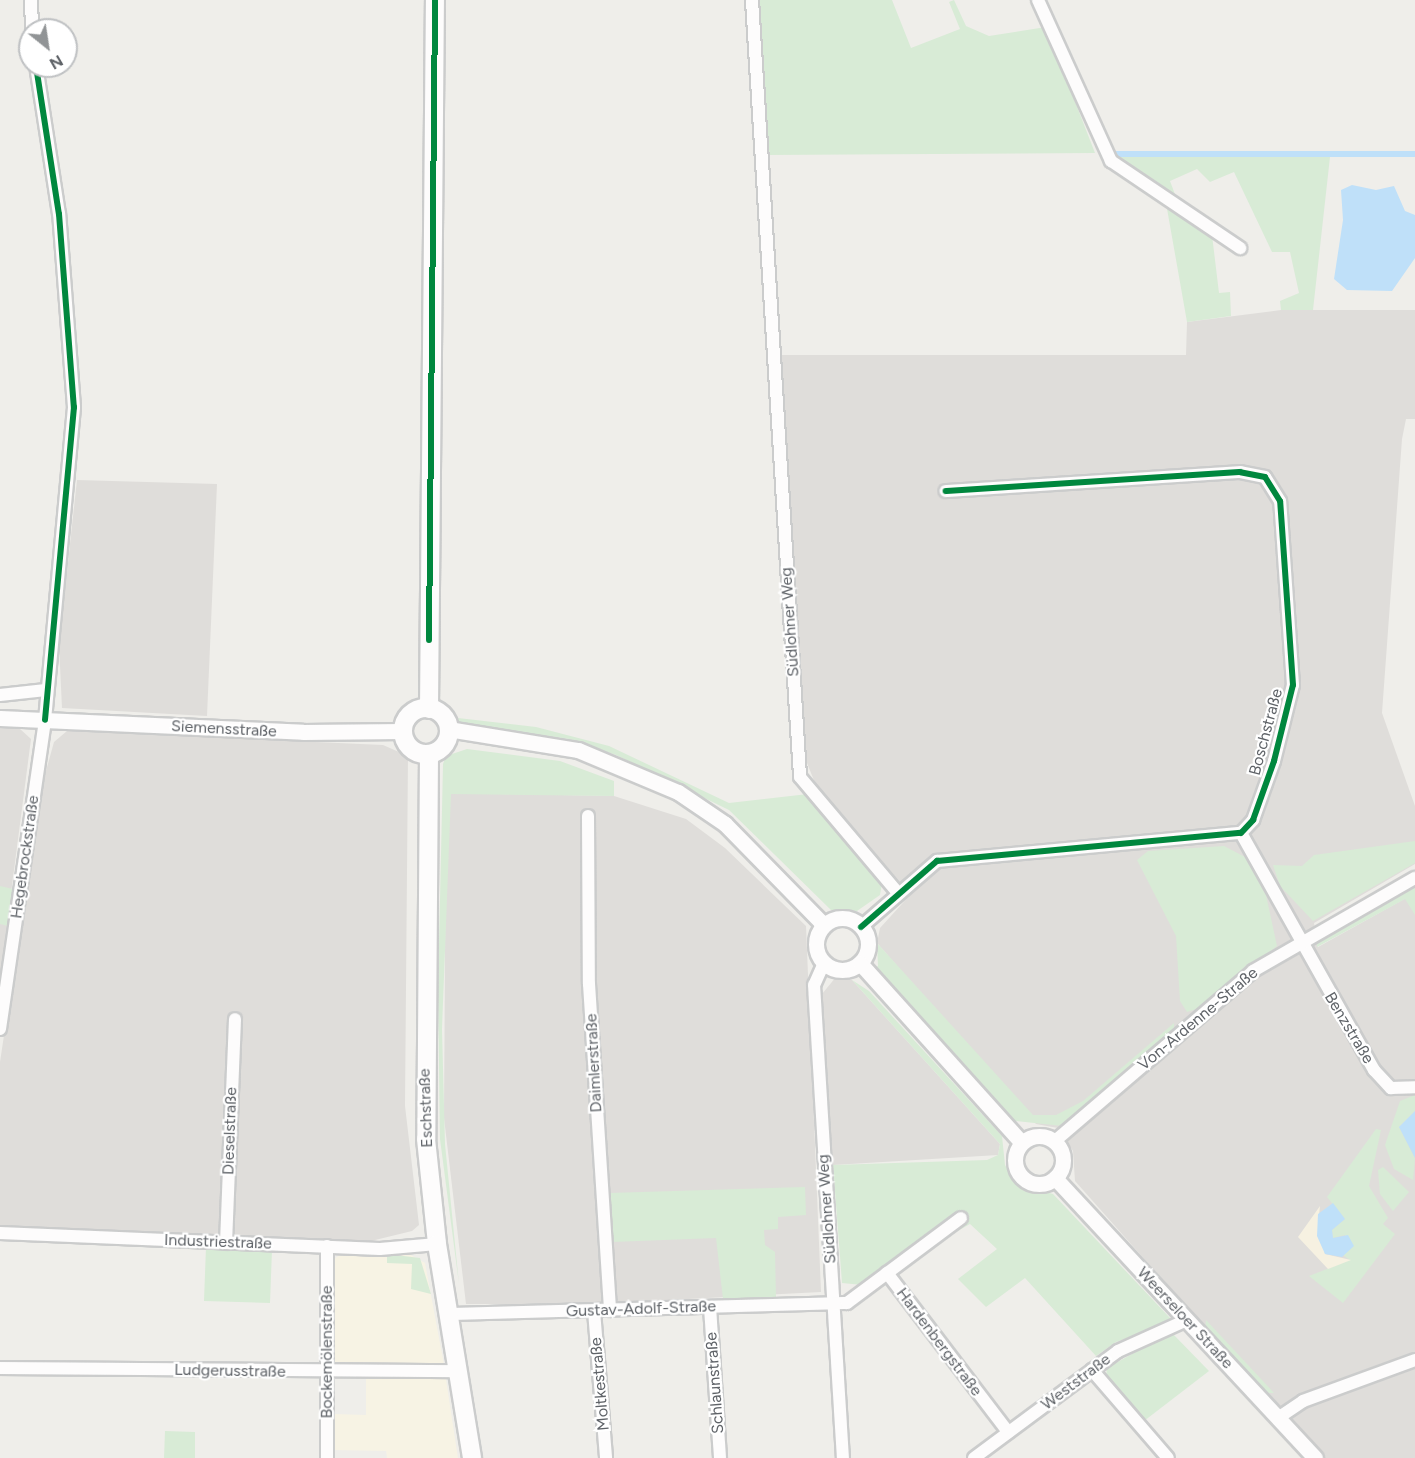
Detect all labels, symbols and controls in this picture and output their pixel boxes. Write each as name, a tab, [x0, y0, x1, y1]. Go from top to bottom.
north arrow	[18, 18, 78, 78]
text: N	[46, 51, 66, 74]
street label: Südlohner Weg	[777, 567, 803, 677]
street label: Boschstraße	[1245, 687, 1287, 777]
street label: Siemensstraße	[171, 717, 277, 741]
street label: Hegebrockstraße	[7, 794, 43, 920]
street label: Von-Ardenne-Straße	[1134, 963, 1262, 1075]
street label: Benzstraße	[1320, 989, 1378, 1067]
street label: Daimlerstraße	[582, 1013, 606, 1113]
street label: Eschstraße	[415, 1068, 437, 1148]
street label: Dieselstraße	[219, 1087, 241, 1175]
street label: Südlohner Weg	[814, 1154, 840, 1264]
street label: Industriestraße	[164, 1231, 272, 1253]
street label: Weerseloer Straße	[1133, 1263, 1237, 1373]
street label: Hardenbergstraße	[892, 1284, 986, 1400]
street label: Bockemölenstraße	[317, 1286, 337, 1418]
street label: Gustav-Adolf-Straße	[566, 1297, 716, 1321]
street label: Schlaunstraße	[702, 1332, 728, 1434]
street label: Moltkestraße	[586, 1337, 614, 1431]
street label: Weststraße	[1038, 1350, 1114, 1414]
street label: Ludgerusstraße	[174, 1360, 286, 1382]

